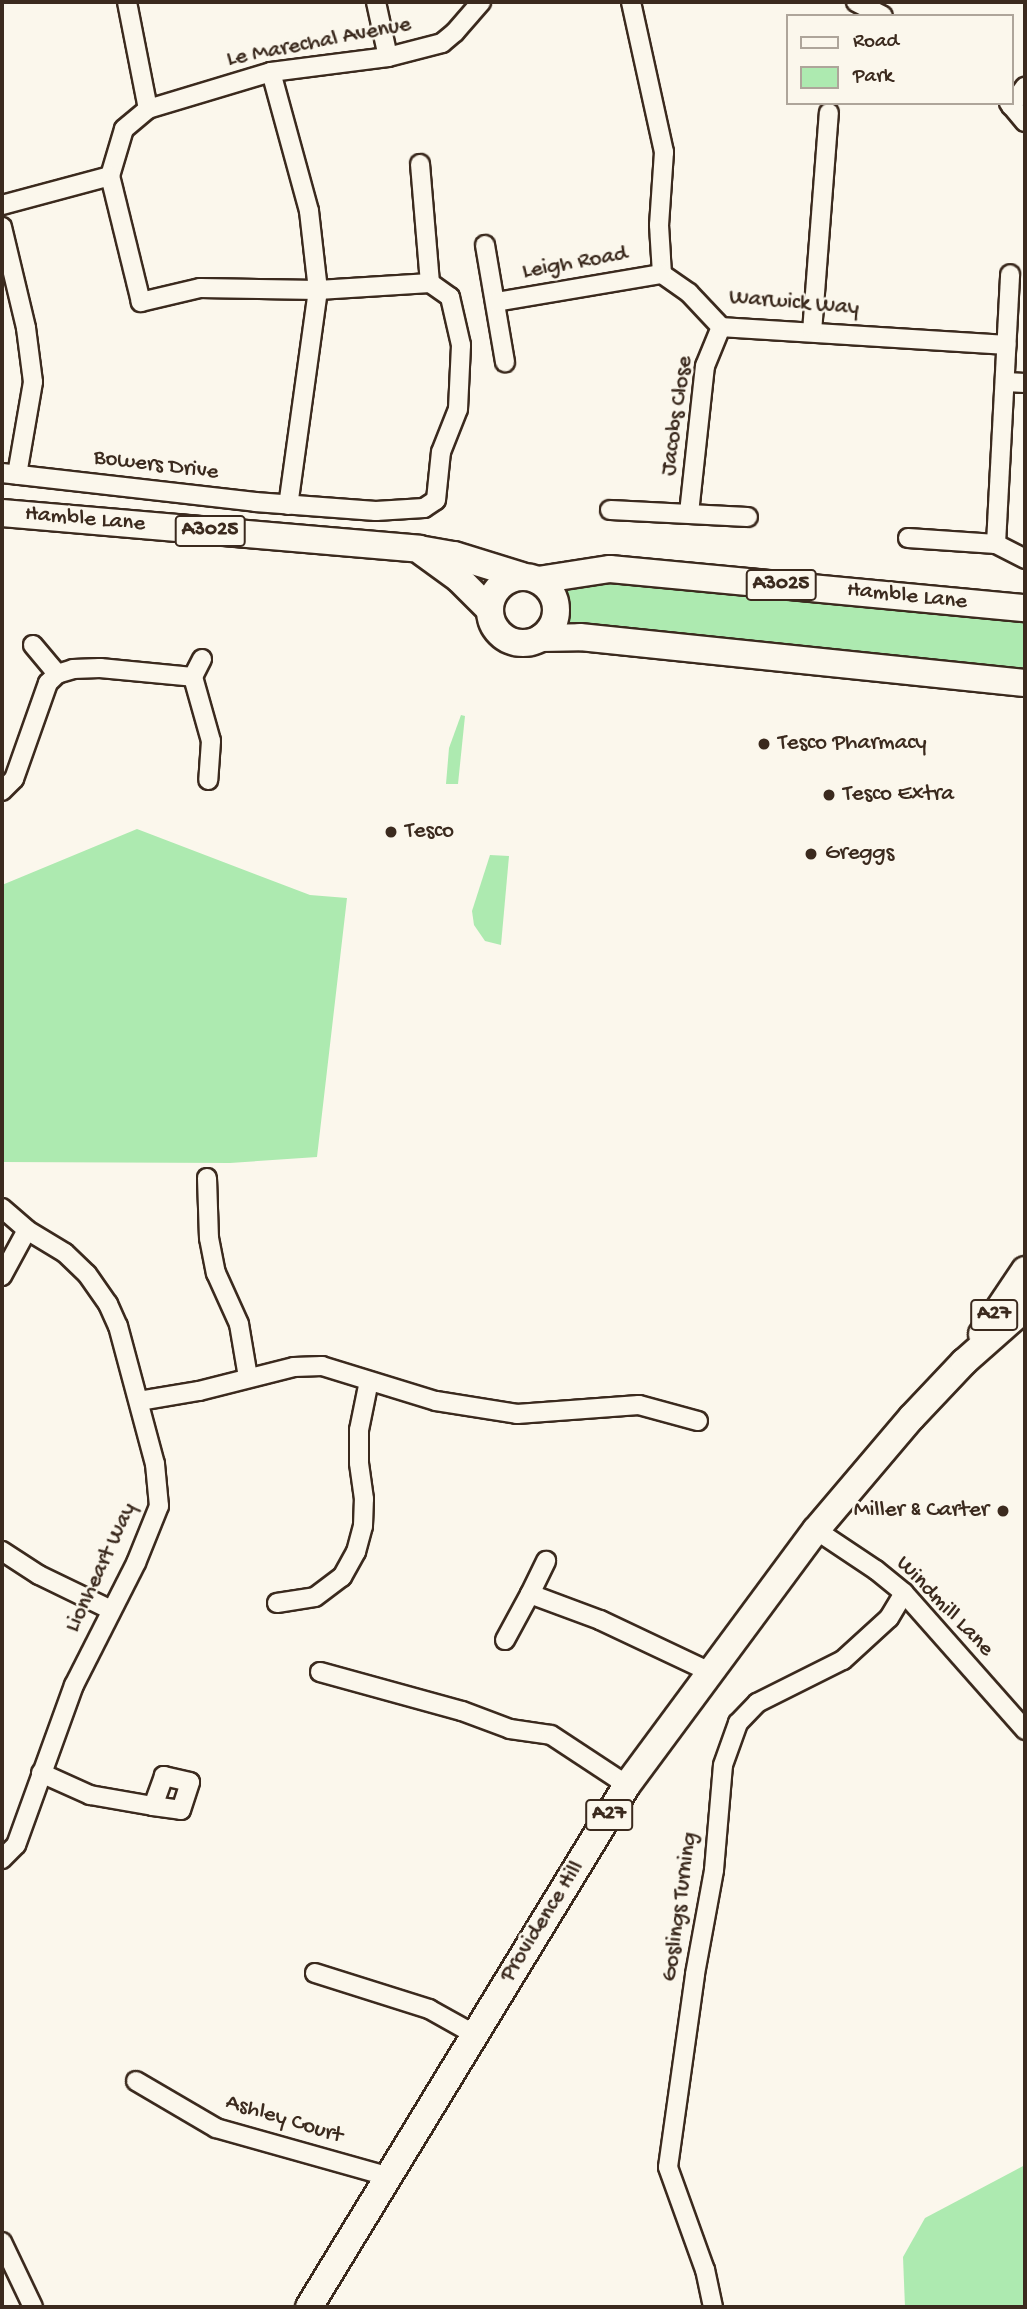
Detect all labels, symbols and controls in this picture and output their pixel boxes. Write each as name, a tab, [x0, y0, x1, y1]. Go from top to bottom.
street label: Le Marechal Avenue	[225, 12, 413, 74]
legend	[786, 14, 1013, 105]
text: Road	[853, 30, 899, 55]
text: Park	[853, 65, 893, 90]
street label: Leigh Road	[520, 241, 630, 287]
street label: Warwick Way	[728, 285, 860, 323]
street label: Jacobs Close	[656, 354, 700, 478]
street label: Bowers Drive	[92, 445, 220, 487]
street label: Hamble Lane	[24, 501, 146, 539]
road number: A3025	[173, 514, 247, 548]
road number: A3025	[744, 568, 818, 602]
street label: Hamble Lane	[846, 577, 968, 617]
place label: Tesco Pharmacy	[778, 730, 927, 758]
marker: Tesco Pharmacy	[756, 736, 772, 752]
place label: Tesco Extra	[843, 781, 954, 809]
marker: Tesco Extra	[821, 787, 837, 803]
place label: Tesco	[405, 818, 454, 846]
marker: Tesco	[383, 824, 399, 840]
place label: Greggs	[825, 840, 894, 868]
marker: Greggs	[803, 846, 819, 862]
road number: A27	[970, 1298, 1018, 1332]
place label: Miller & Carter	[854, 1497, 989, 1525]
street label: Lionheart Way	[60, 1499, 144, 1637]
marker: Miller & Carter	[995, 1503, 1011, 1519]
street label: Windmill Lane	[889, 1551, 999, 1663]
road number: A27	[584, 1798, 634, 1832]
street label: Goslings Turning	[657, 1831, 705, 1983]
street label: Providence Hill	[495, 1856, 591, 1988]
street label: Ashley Court	[222, 2089, 346, 2151]

